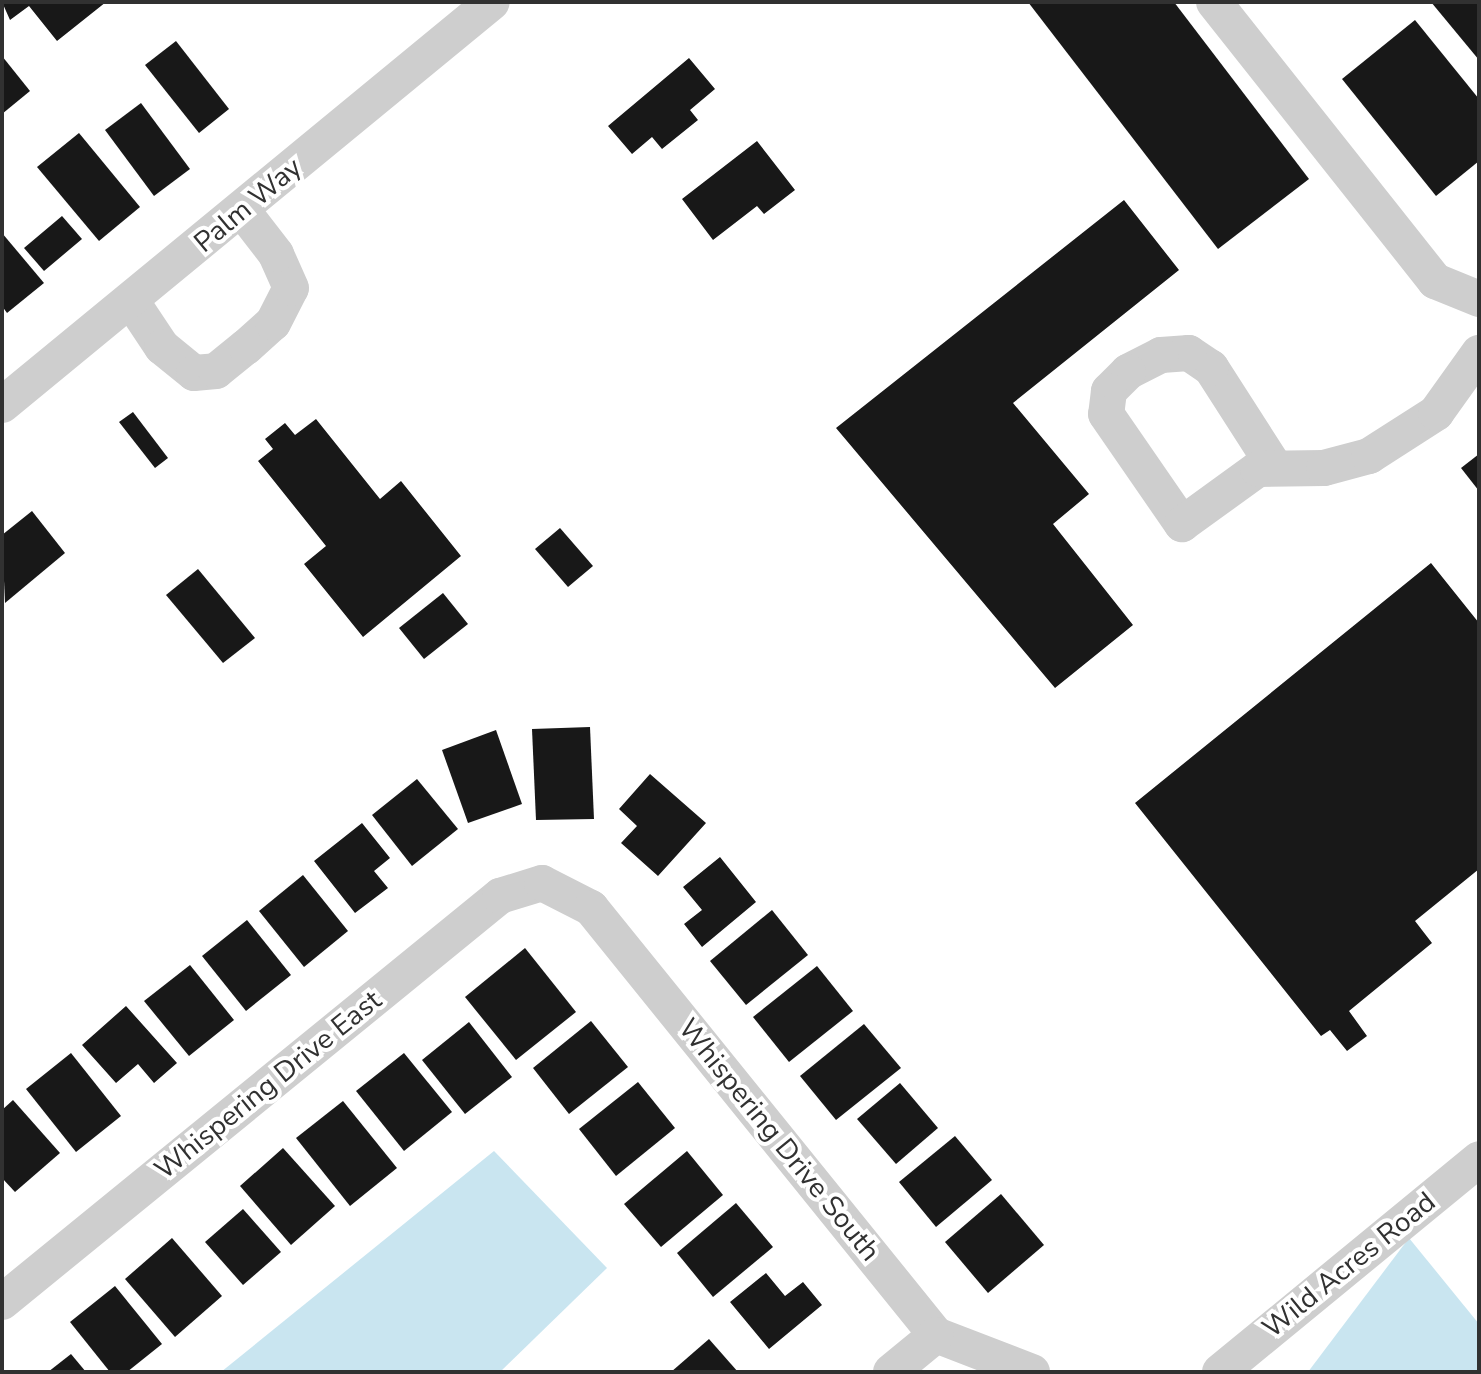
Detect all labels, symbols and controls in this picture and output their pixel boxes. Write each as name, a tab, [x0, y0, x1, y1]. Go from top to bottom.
street label: Palm Way	[188, 150, 308, 260]
street label: Whispering Drive East	[148, 983, 388, 1187]
street label: Whispering Drive South	[671, 1012, 887, 1268]
street label: Wild Acres Road	[1256, 1185, 1442, 1345]

